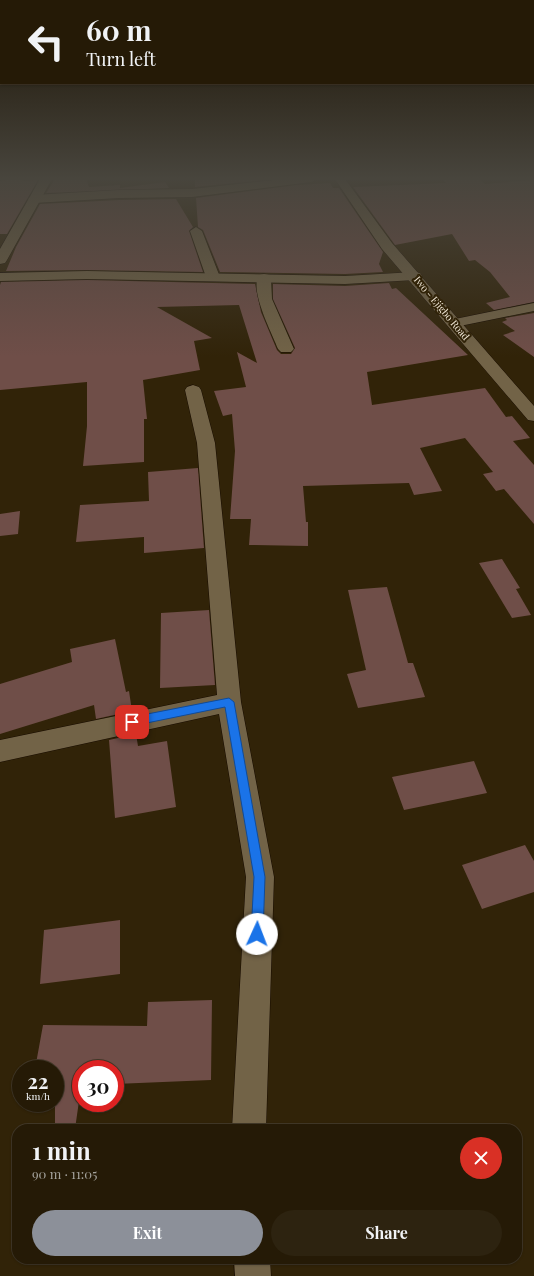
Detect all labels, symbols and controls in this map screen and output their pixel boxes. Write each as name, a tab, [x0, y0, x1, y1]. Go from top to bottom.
text: 60 m	[86, 11, 152, 48]
icon: left	[20, 16, 72, 68]
text: Turn left	[86, 47, 156, 71]
street label: Iwo - Ejigbo Road	[411, 273, 473, 343]
pin	[115, 705, 149, 739]
icon: arrive	[121, 711, 143, 733]
position arrow	[236, 913, 278, 955]
speed limit sign: 30	[72, 1060, 124, 1112]
text: 22	[28, 1067, 48, 1094]
text: km/h	[26, 1089, 50, 1103]
text: 1 min	[32, 1134, 91, 1166]
button: close	[460, 1137, 502, 1179]
text: 90 m · 11:05	[32, 1165, 97, 1182]
button: Exit	[32, 1210, 263, 1256]
button: Share	[271, 1210, 502, 1256]

